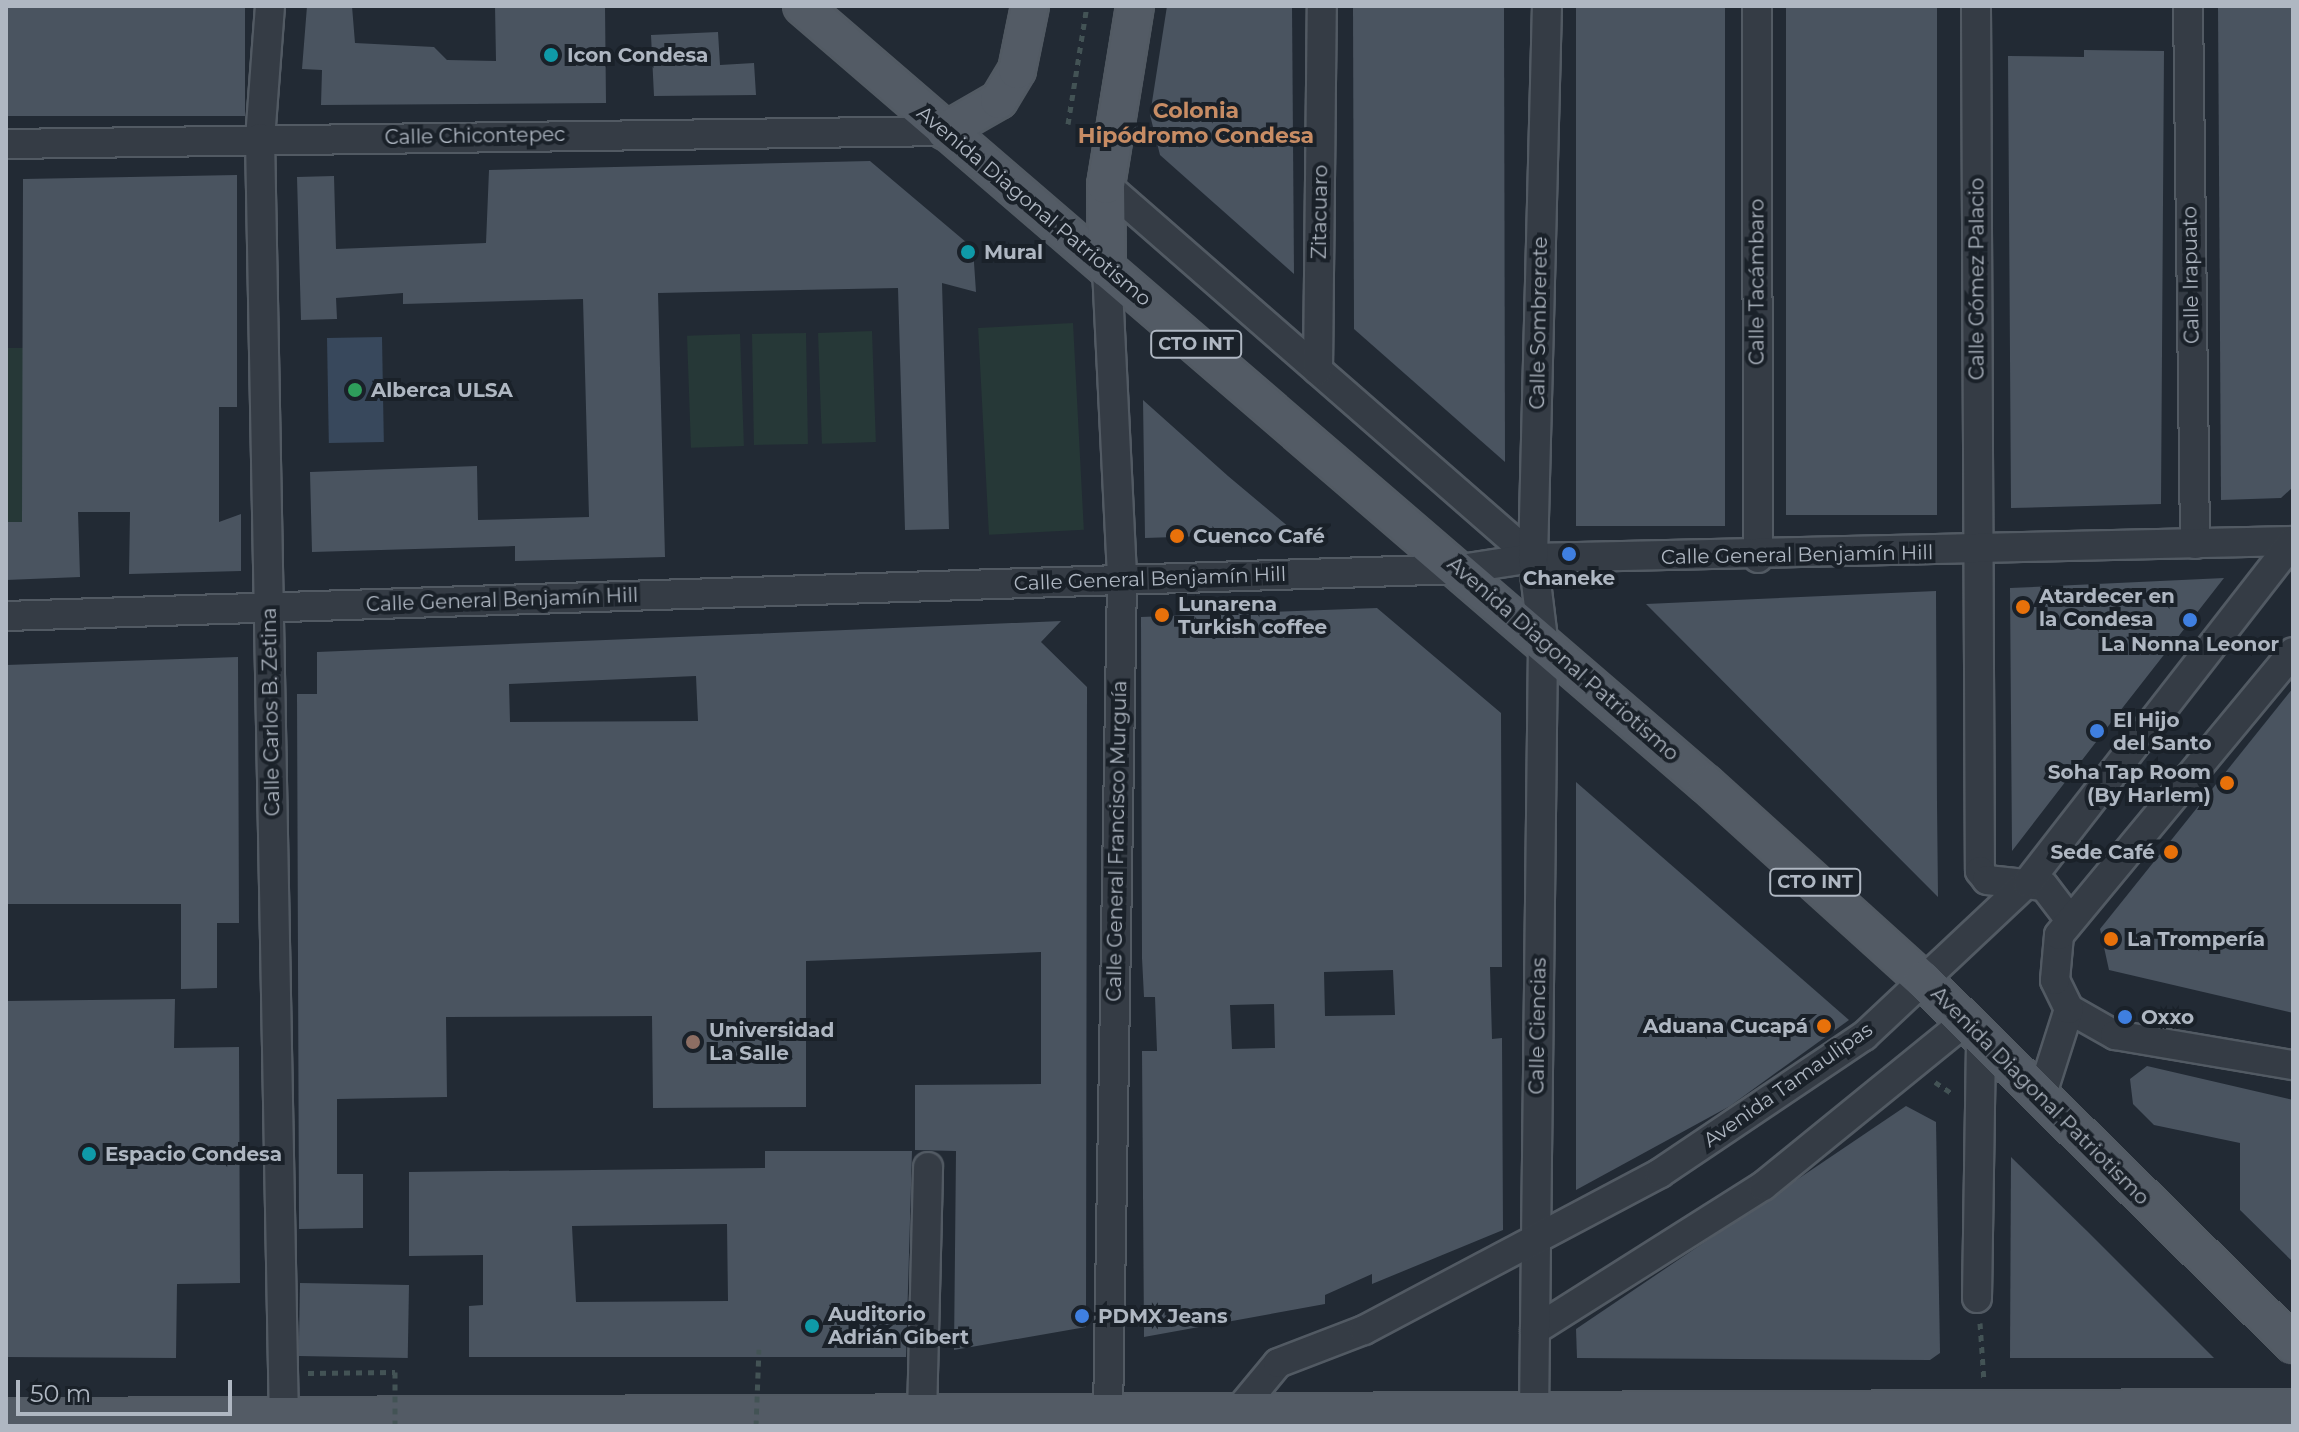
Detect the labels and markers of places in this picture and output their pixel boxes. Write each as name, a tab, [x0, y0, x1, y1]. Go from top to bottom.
place label: Icon Condesa	[567, 43, 708, 67]
marker: Icon Condesa	[542, 46, 560, 64]
place label: Mural	[984, 240, 1043, 264]
marker: Mural	[959, 243, 977, 261]
place label: Alberca ULSA	[371, 378, 513, 402]
marker: Alberca ULSA	[346, 381, 364, 399]
place label: Cuenco Café	[1193, 524, 1325, 548]
marker: Cuenco Café	[1168, 527, 1186, 545]
marker: Chaneke	[1560, 545, 1578, 563]
place label: Chaneke	[1523, 566, 1615, 590]
place label: Atardecer en la Condesa	[2039, 584, 2175, 631]
place label: Lunarena Turkish coffee	[1178, 592, 1327, 639]
marker: Atardecer en la Condesa	[2014, 598, 2032, 616]
marker: Lunarena Turkish coffee	[1153, 606, 1171, 624]
marker: La Nonna Leonor	[2181, 611, 2199, 629]
place label: La Nonna Leonor	[2101, 632, 2279, 656]
place label: El Hijo del Santo	[2113, 708, 2212, 755]
marker: El Hijo del Santo	[2088, 722, 2106, 740]
place label: Soha Tap Room (By Harlem)	[2048, 760, 2211, 807]
marker: Soha Tap Room (By Harlem)	[2218, 774, 2236, 792]
place label: Sede Café	[2051, 840, 2155, 864]
marker: Sede Café	[2162, 843, 2180, 861]
place label: La Trompería	[2127, 927, 2265, 951]
marker: La Trompería	[2102, 930, 2120, 948]
place label: Oxxo	[2141, 1005, 2194, 1029]
marker: Oxxo	[2116, 1008, 2134, 1026]
place label: Aduana Cucapá	[1643, 1014, 1808, 1038]
marker: Aduana Cucapá	[1815, 1017, 1833, 1035]
place label: Universidad La Salle	[709, 1018, 834, 1065]
marker: Universidad La Salle	[684, 1033, 702, 1051]
place label: Espacio Condesa	[105, 1142, 282, 1166]
marker: Espacio Condesa	[80, 1145, 98, 1163]
place label: Auditorio Adrián Gibert	[828, 1302, 969, 1349]
place label: PDMX Jeans	[1098, 1304, 1228, 1328]
marker: PDMX Jeans	[1073, 1307, 1091, 1325]
marker: Auditorio Adrián Gibert	[803, 1317, 821, 1335]

